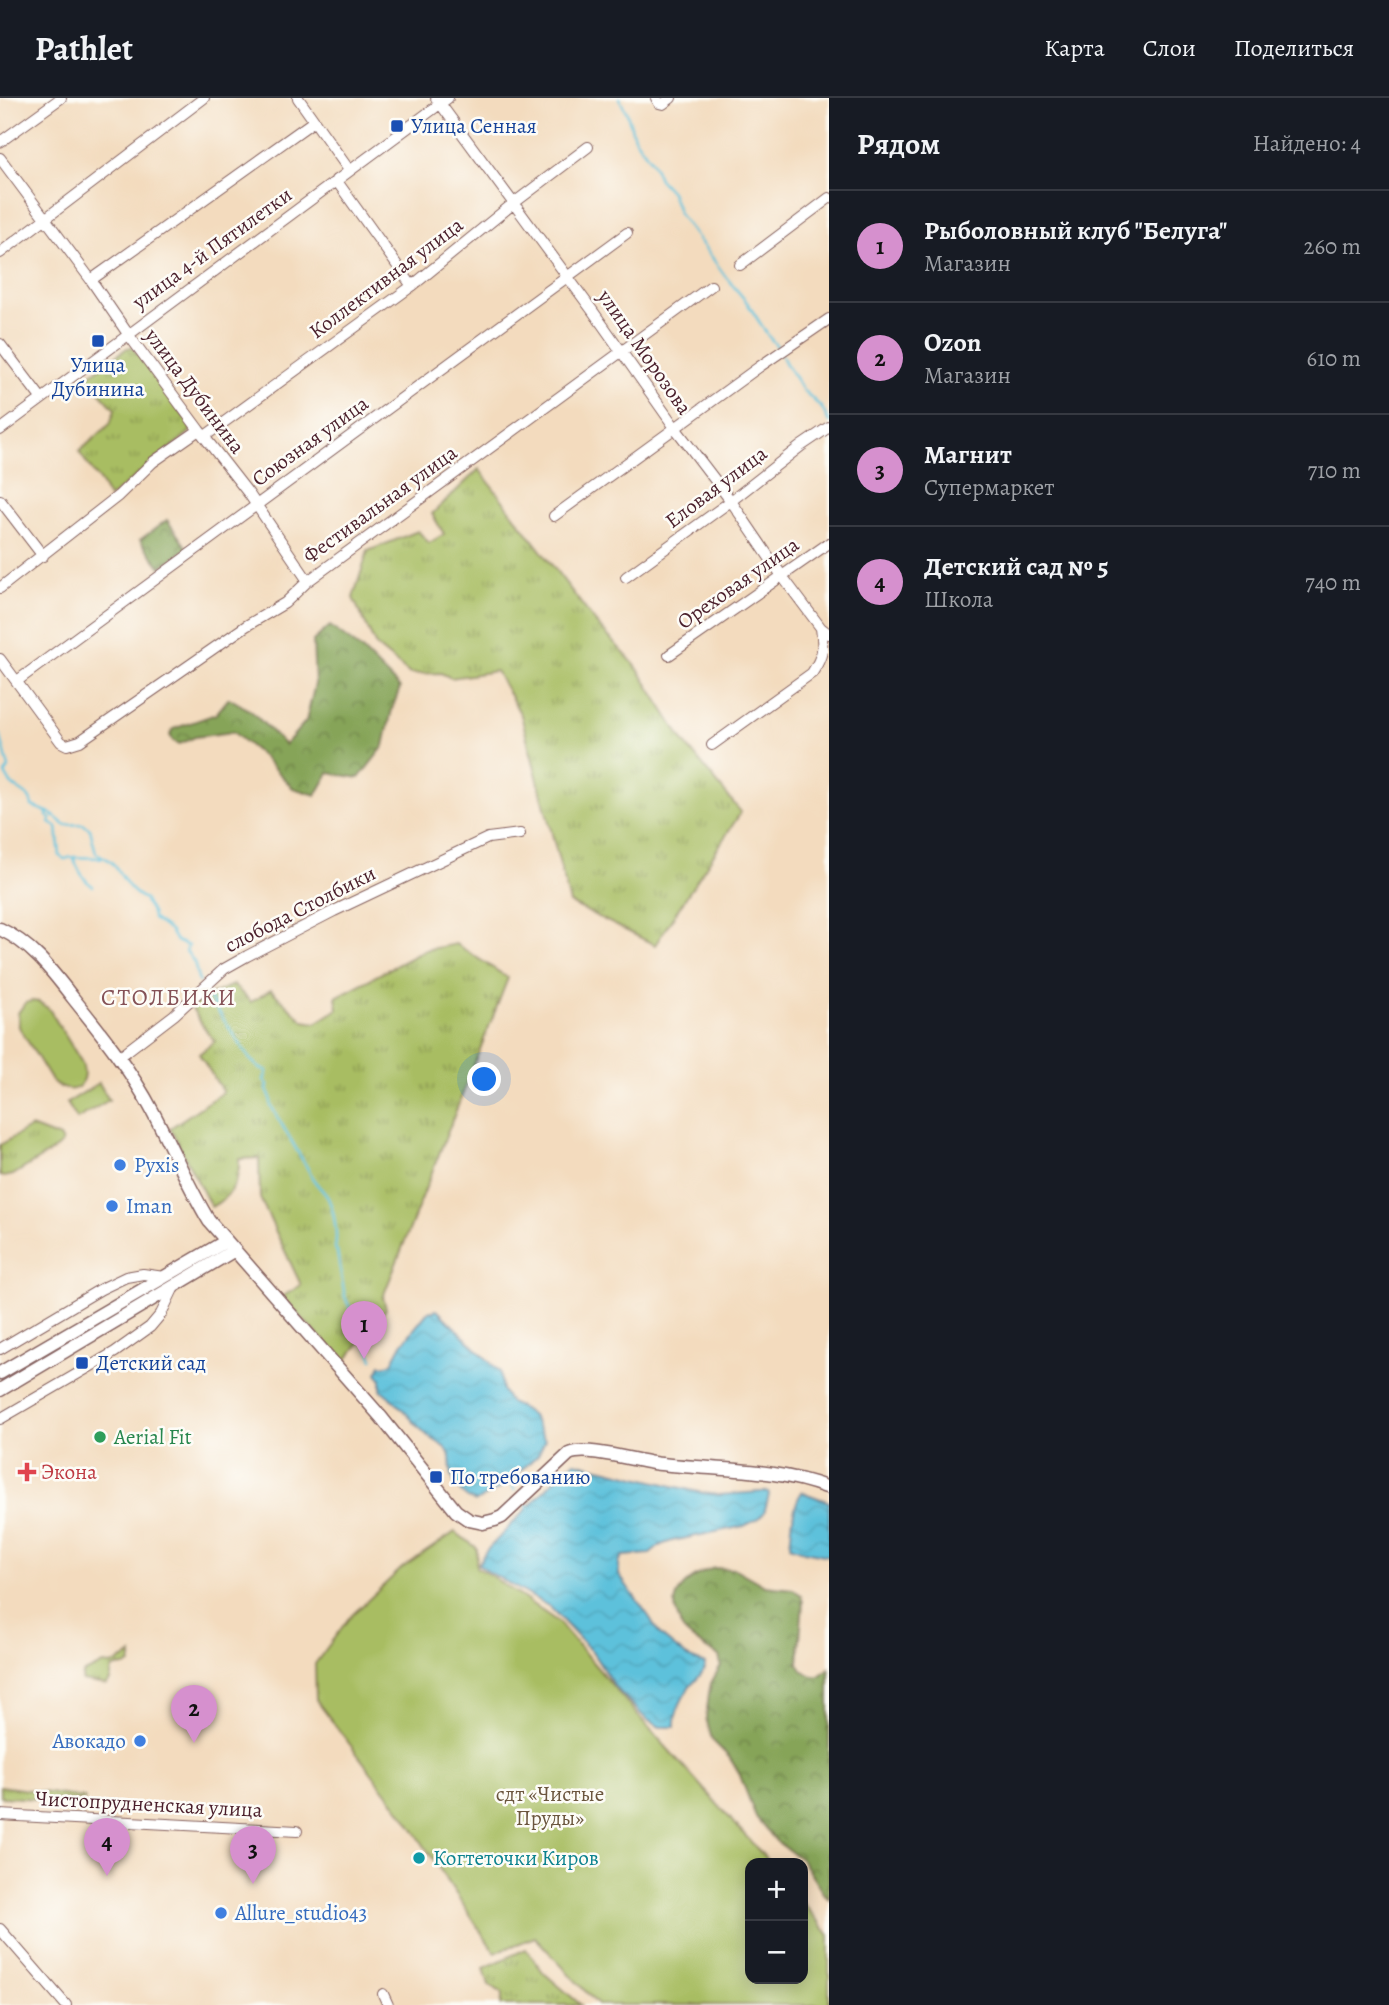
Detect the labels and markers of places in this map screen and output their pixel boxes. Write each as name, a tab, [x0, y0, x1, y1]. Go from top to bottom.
place label: Улица Сенная	[411, 112, 537, 140]
marker: Улица Сенная	[389, 118, 405, 134]
marker: Улица Дубинина	[90, 333, 106, 349]
place label: Улица Дубинина	[52, 351, 145, 403]
place label: Pyxis	[134, 1151, 180, 1179]
marker: Pyxis	[112, 1157, 128, 1173]
place label: Iman	[126, 1192, 172, 1220]
marker: Iman	[104, 1198, 120, 1214]
pin: 1	[341, 1301, 387, 1359]
place label: Детский сад	[96, 1349, 206, 1377]
marker: Детский сад	[74, 1355, 90, 1371]
place label: Aerial Fit	[113, 1423, 192, 1451]
marker: Aerial Fit	[92, 1429, 108, 1445]
place label: Экона	[41, 1458, 97, 1486]
place label: По требованию	[450, 1463, 590, 1491]
marker: Экона	[19, 1464, 35, 1480]
marker: По требованию	[428, 1469, 444, 1485]
pin: 2	[171, 1685, 217, 1743]
place label: Авокадо	[51, 1727, 126, 1755]
marker: Авокадо	[132, 1733, 148, 1749]
pin: 4	[84, 1818, 130, 1876]
pin: 3	[230, 1826, 276, 1884]
place label: Когтеточки Киров	[433, 1844, 599, 1872]
marker: Когтеточки Киров	[411, 1850, 427, 1866]
place label: Allure_studio43	[234, 1899, 367, 1927]
marker: Allure_studio43	[213, 1905, 229, 1921]

